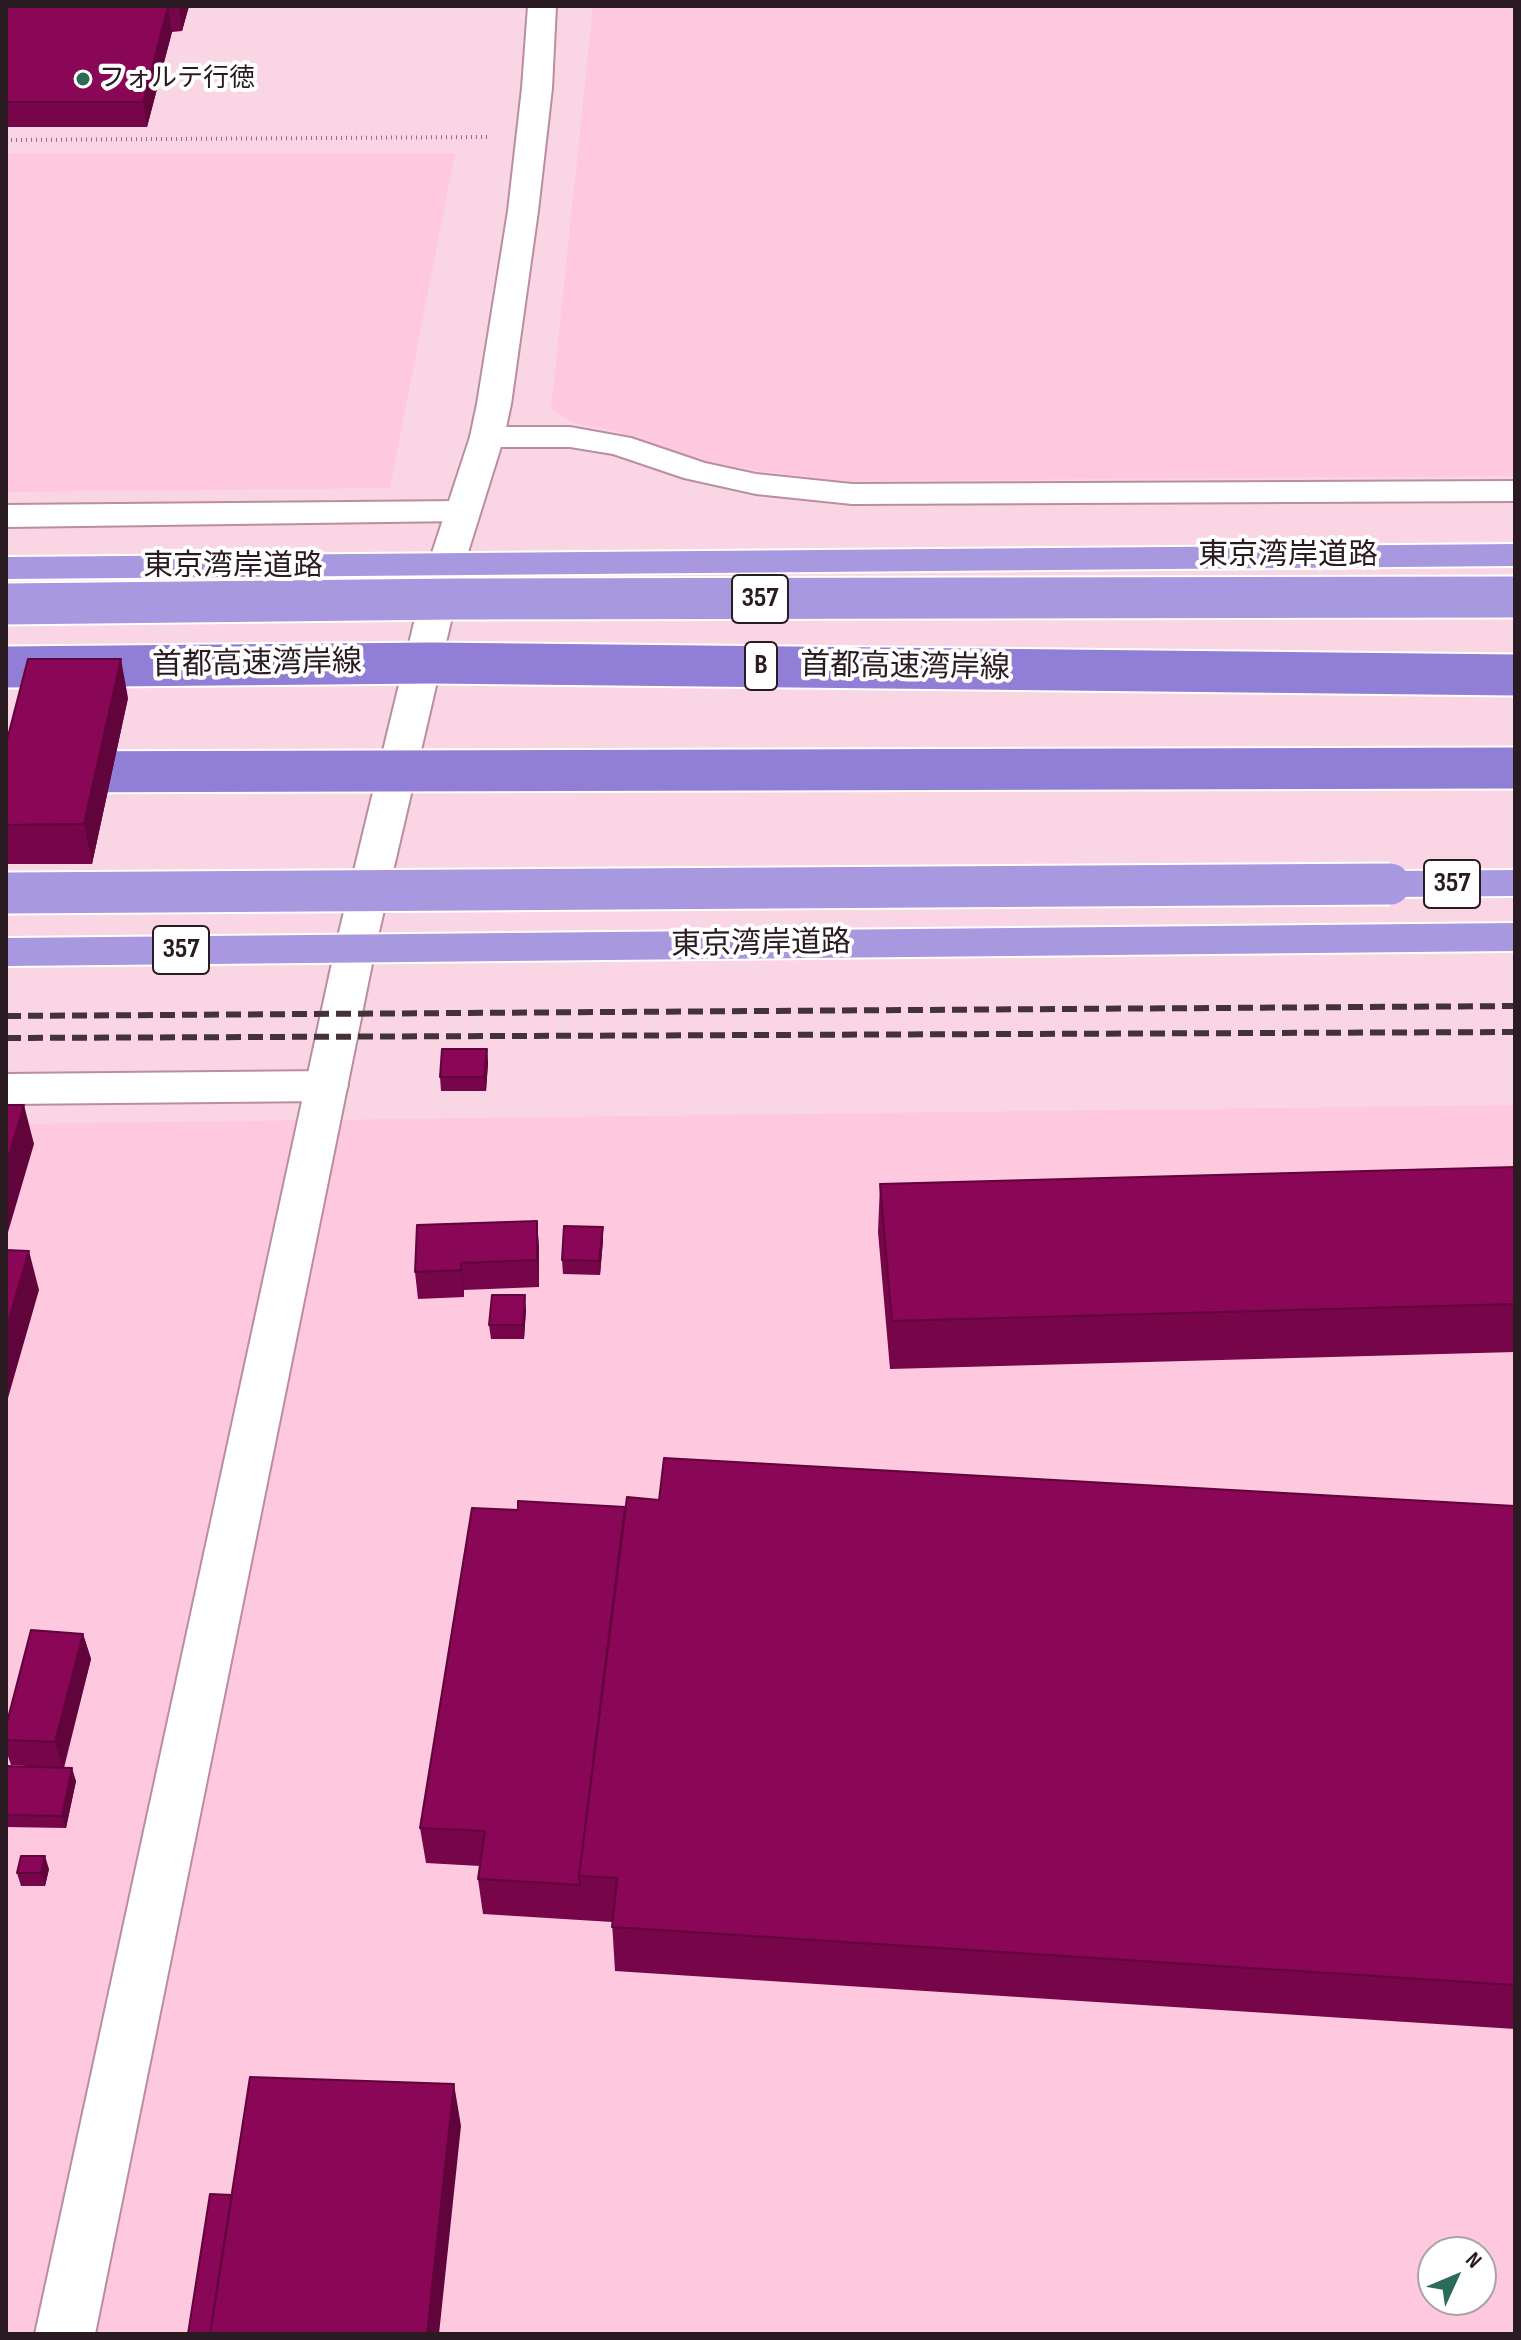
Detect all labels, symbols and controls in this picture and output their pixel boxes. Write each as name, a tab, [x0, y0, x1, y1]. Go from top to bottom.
place label: フォルテ行徳	[99, 63, 255, 95]
marker: フォルテ行徳	[74, 70, 92, 88]
street label: 東京湾岸道路	[1198, 538, 1378, 574]
street label: 東京湾岸道路	[143, 549, 323, 585]
road number: 357	[732, 575, 788, 623]
road number: B	[745, 642, 777, 690]
street label: 首都高速湾岸線	[152, 645, 362, 685]
street label: 首都高速湾岸線	[800, 648, 1010, 688]
road number: 357	[1424, 860, 1480, 908]
street label: 東京湾岸道路	[671, 925, 851, 965]
road number: 357	[153, 926, 209, 974]
north arrow	[1417, 2236, 1497, 2316]
text: N	[1459, 2247, 1487, 2274]

